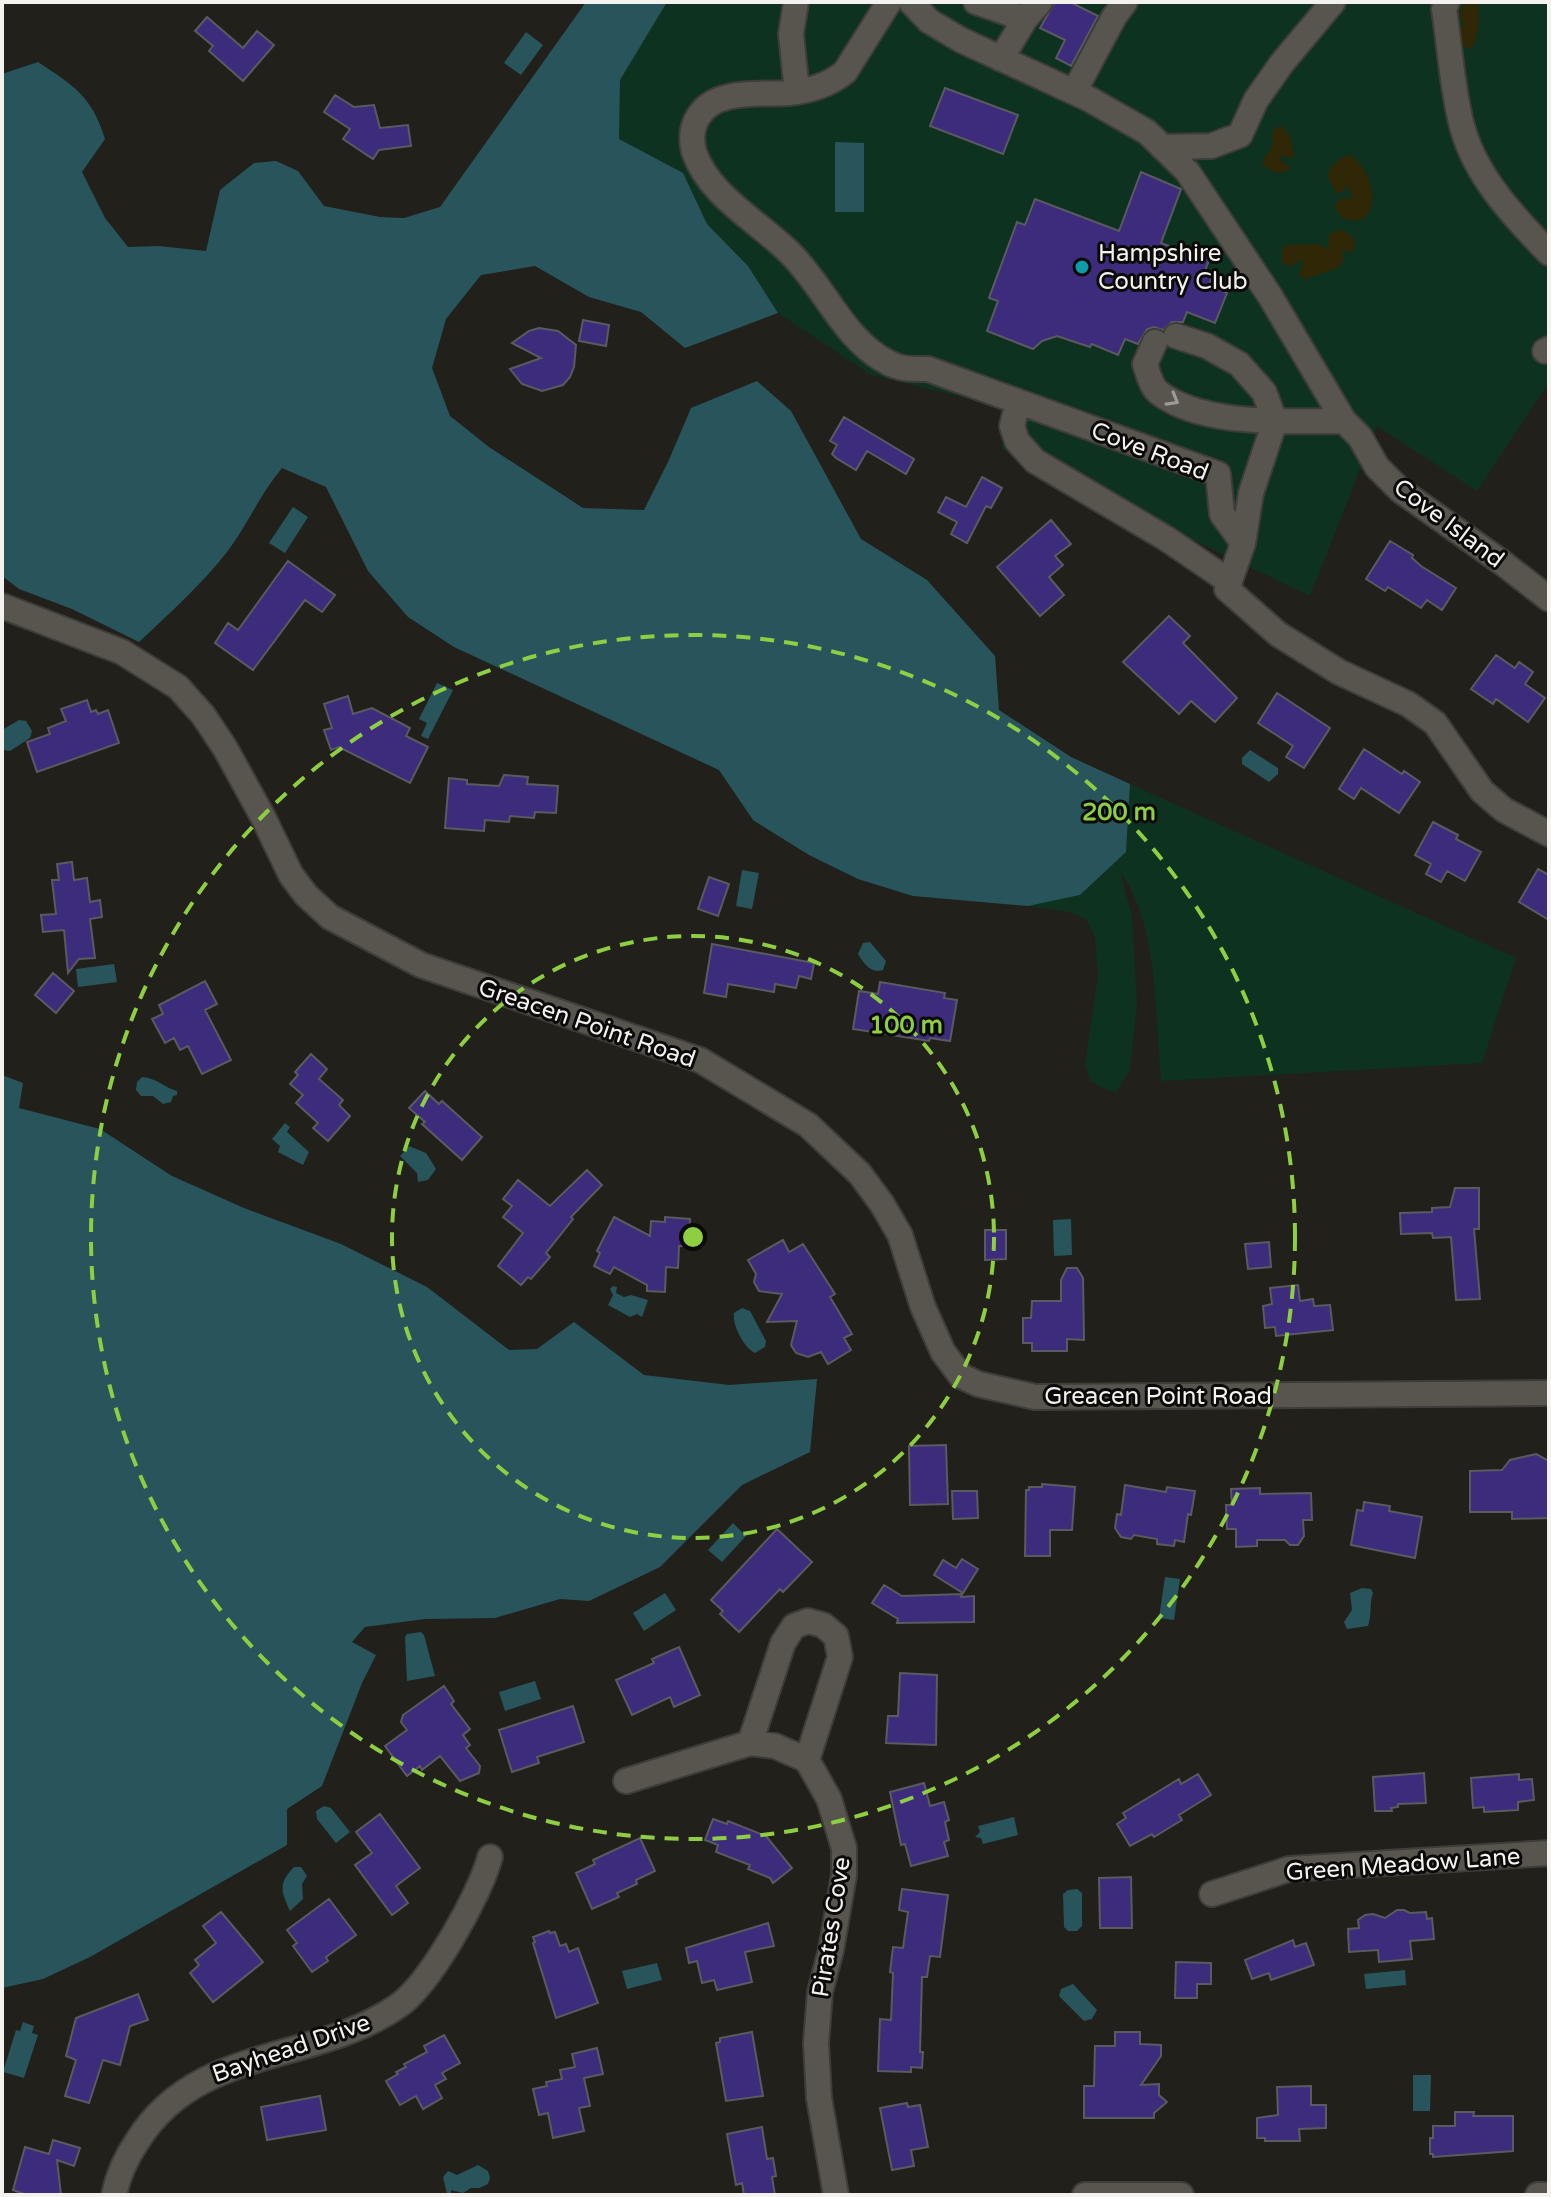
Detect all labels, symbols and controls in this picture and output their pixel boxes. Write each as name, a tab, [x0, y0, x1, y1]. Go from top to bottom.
place label: Hampshire Country Club	[1098, 239, 1248, 296]
marker: Hampshire Country Club	[1073, 258, 1091, 276]
one-way arrow	[1165, 390, 1179, 406]
street label: Cove Road	[1087, 416, 1213, 487]
street label: Cove Island	[1388, 473, 1510, 574]
text: 200 m	[1082, 798, 1156, 827]
street label: Greacen Point Road	[475, 973, 699, 1074]
text: 100 m	[869, 1011, 943, 1040]
centre of rings	[679, 1223, 707, 1251]
street label: Greacen Point Road	[1044, 1382, 1272, 1411]
street label: Green Meadow Lane	[1285, 1842, 1521, 1887]
street label: Pirates Cove	[806, 1855, 857, 1999]
street label: Bayhead Drive	[208, 2008, 374, 2089]

